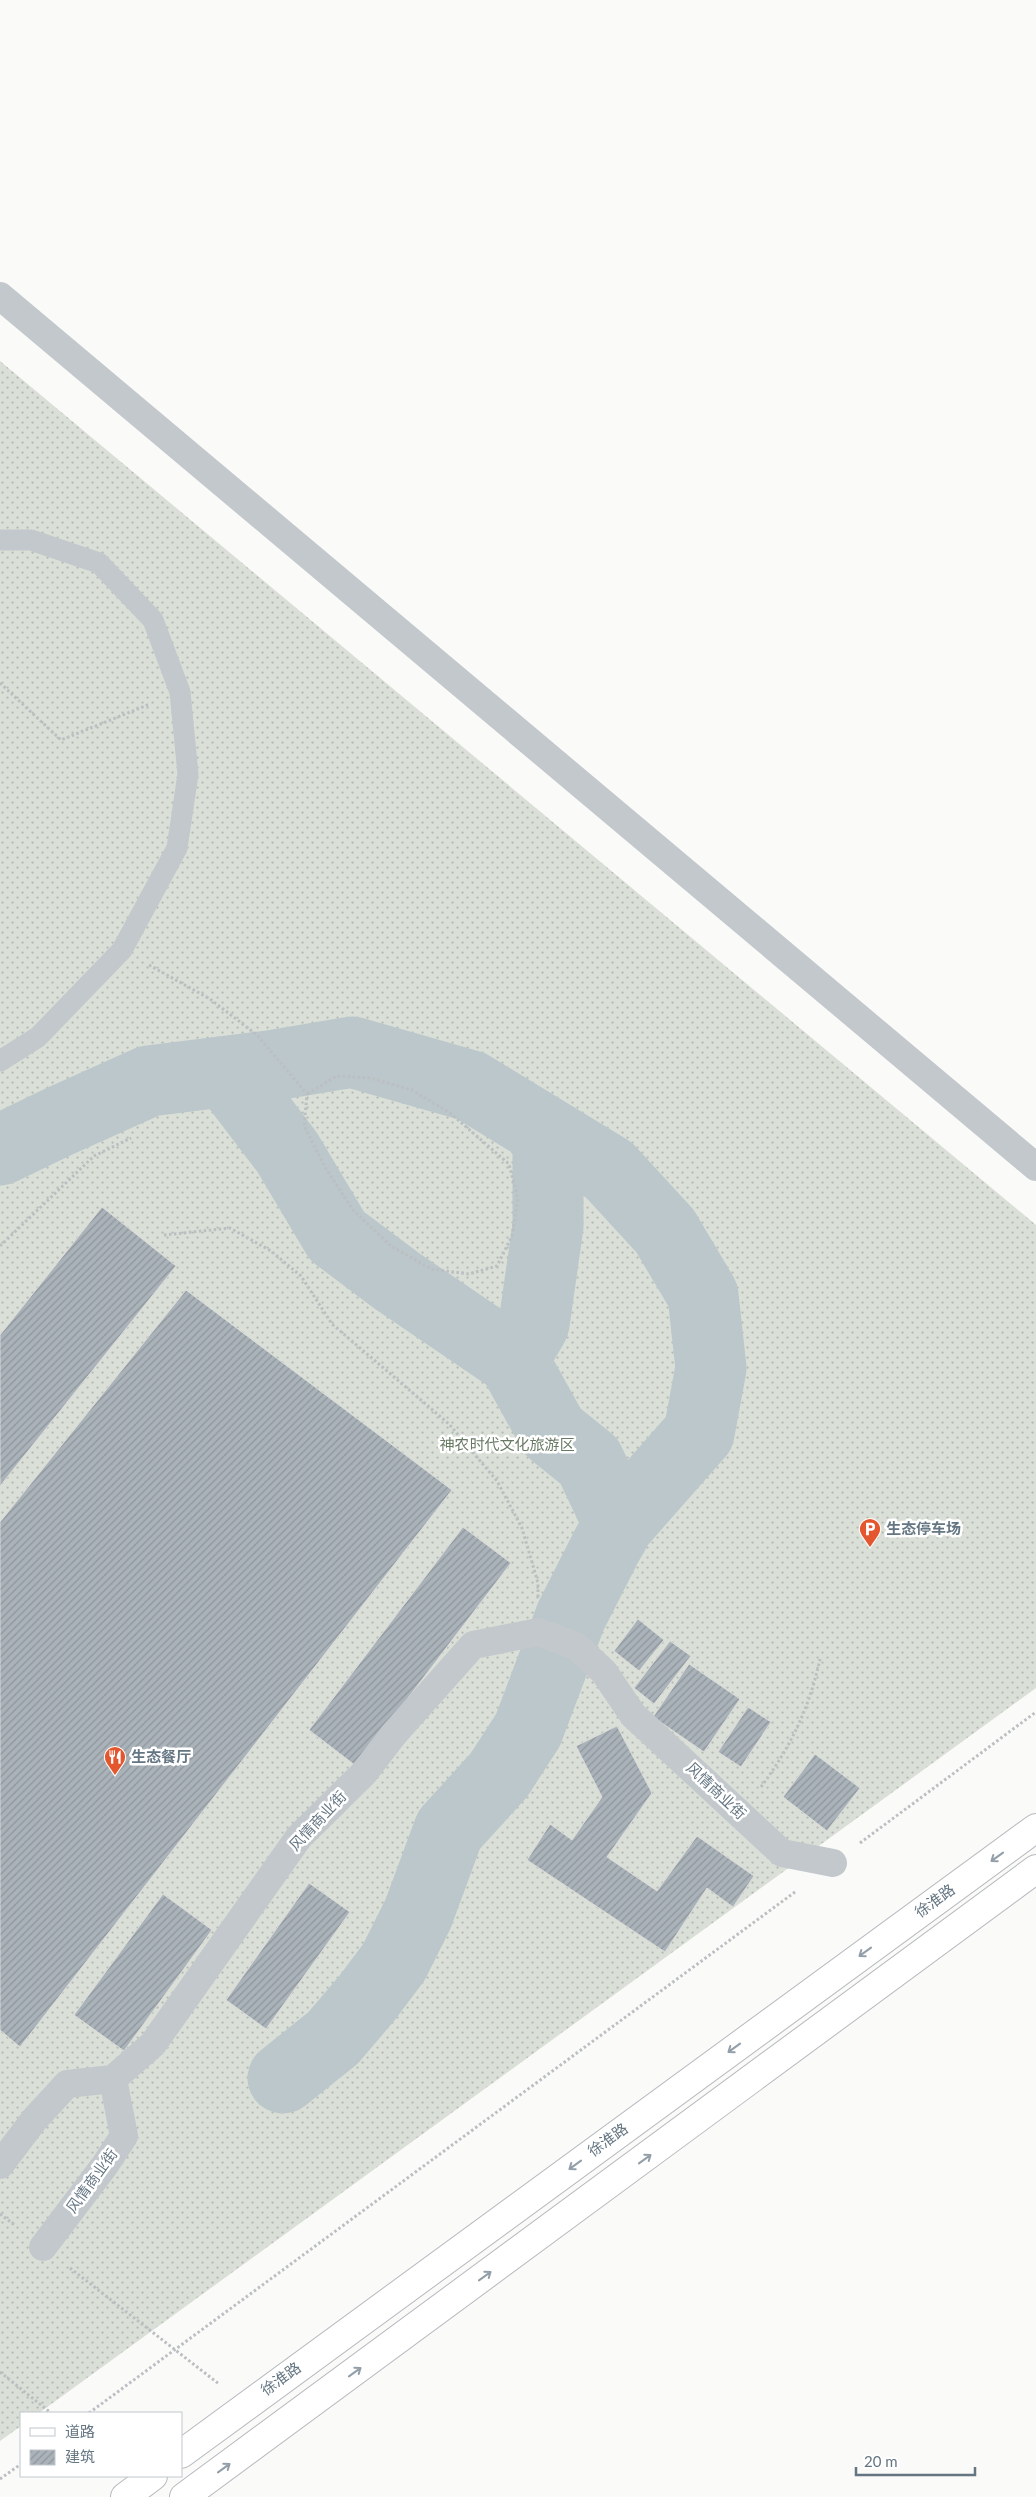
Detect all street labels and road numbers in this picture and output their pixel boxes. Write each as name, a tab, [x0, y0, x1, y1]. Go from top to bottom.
street label: 风情商业街	[683, 1758, 750, 1822]
street label: 风情商业街	[285, 1787, 349, 1854]
street label: 徐淮路	[911, 1880, 958, 1921]
street label: 徐淮路	[584, 2119, 631, 2160]
street label: 风情商业街	[62, 2145, 121, 2216]
street label: 徐淮路	[257, 2358, 304, 2399]

